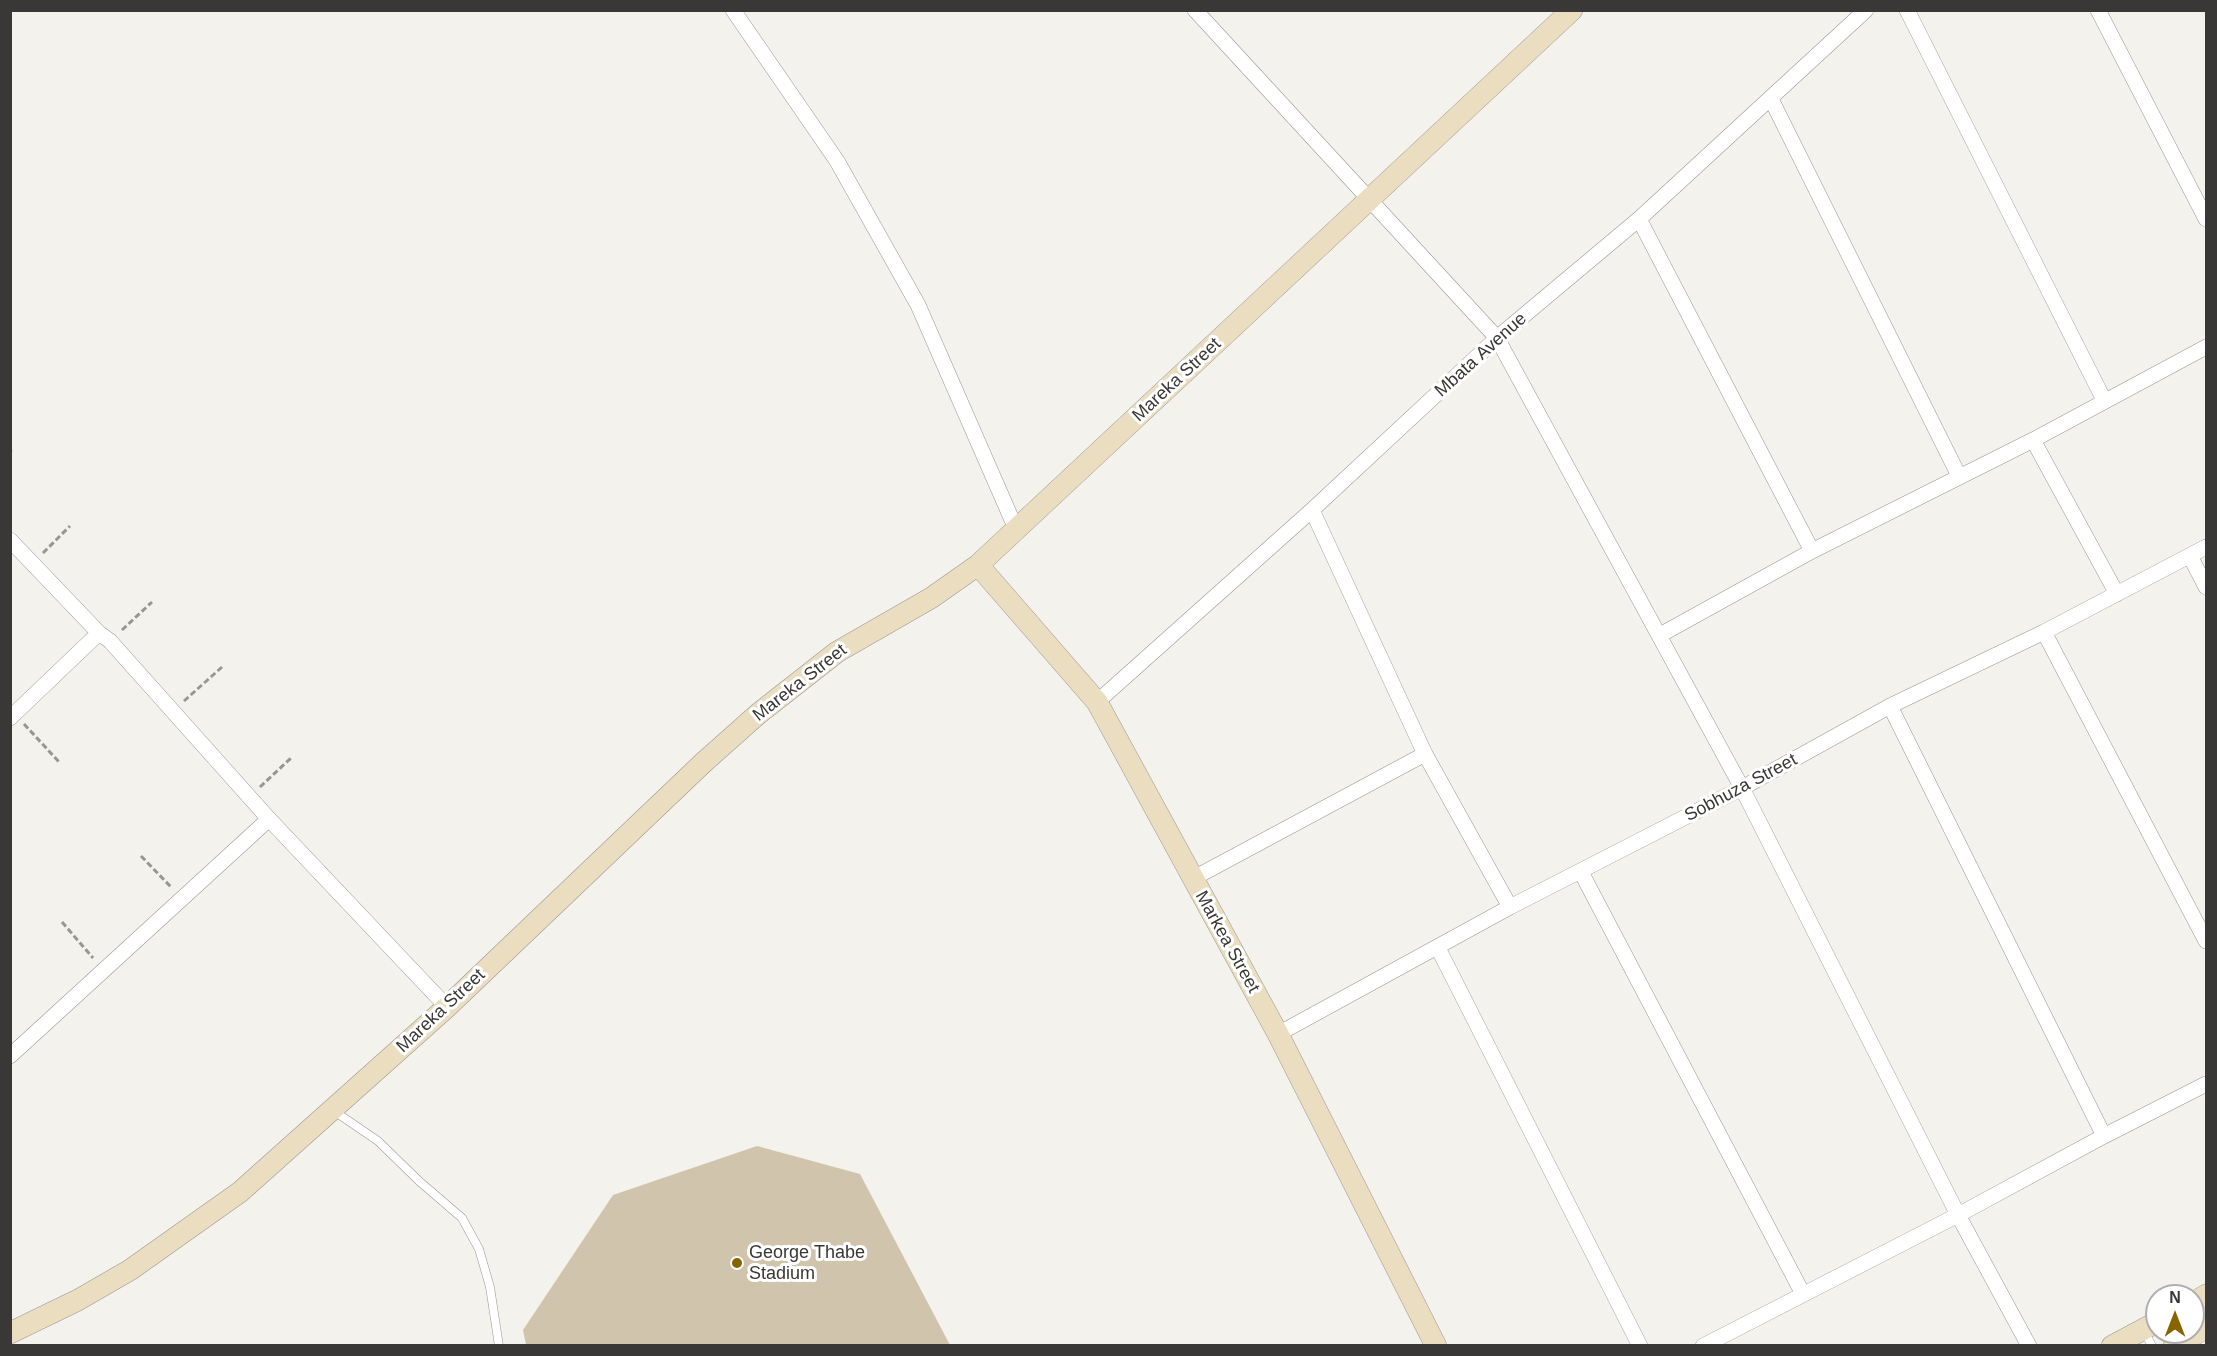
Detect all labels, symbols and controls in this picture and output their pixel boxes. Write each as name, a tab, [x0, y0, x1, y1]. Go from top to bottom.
street label: Mbata Avenue	[1431, 308, 1531, 402]
street label: Mareka Street	[1128, 334, 1226, 426]
street label: Mareka Street	[749, 640, 851, 726]
street label: Sobhuza Street	[1681, 749, 1801, 827]
street label: Markea Street	[1190, 887, 1264, 997]
street label: Mareka Street	[392, 965, 490, 1057]
place label: George Thabe Stadium	[749, 1242, 865, 1284]
marker: George Thabe Stadium	[730, 1256, 744, 1270]
north arrow	[2145, 1284, 2205, 1344]
text: N	[2169, 1289, 2181, 1306]

